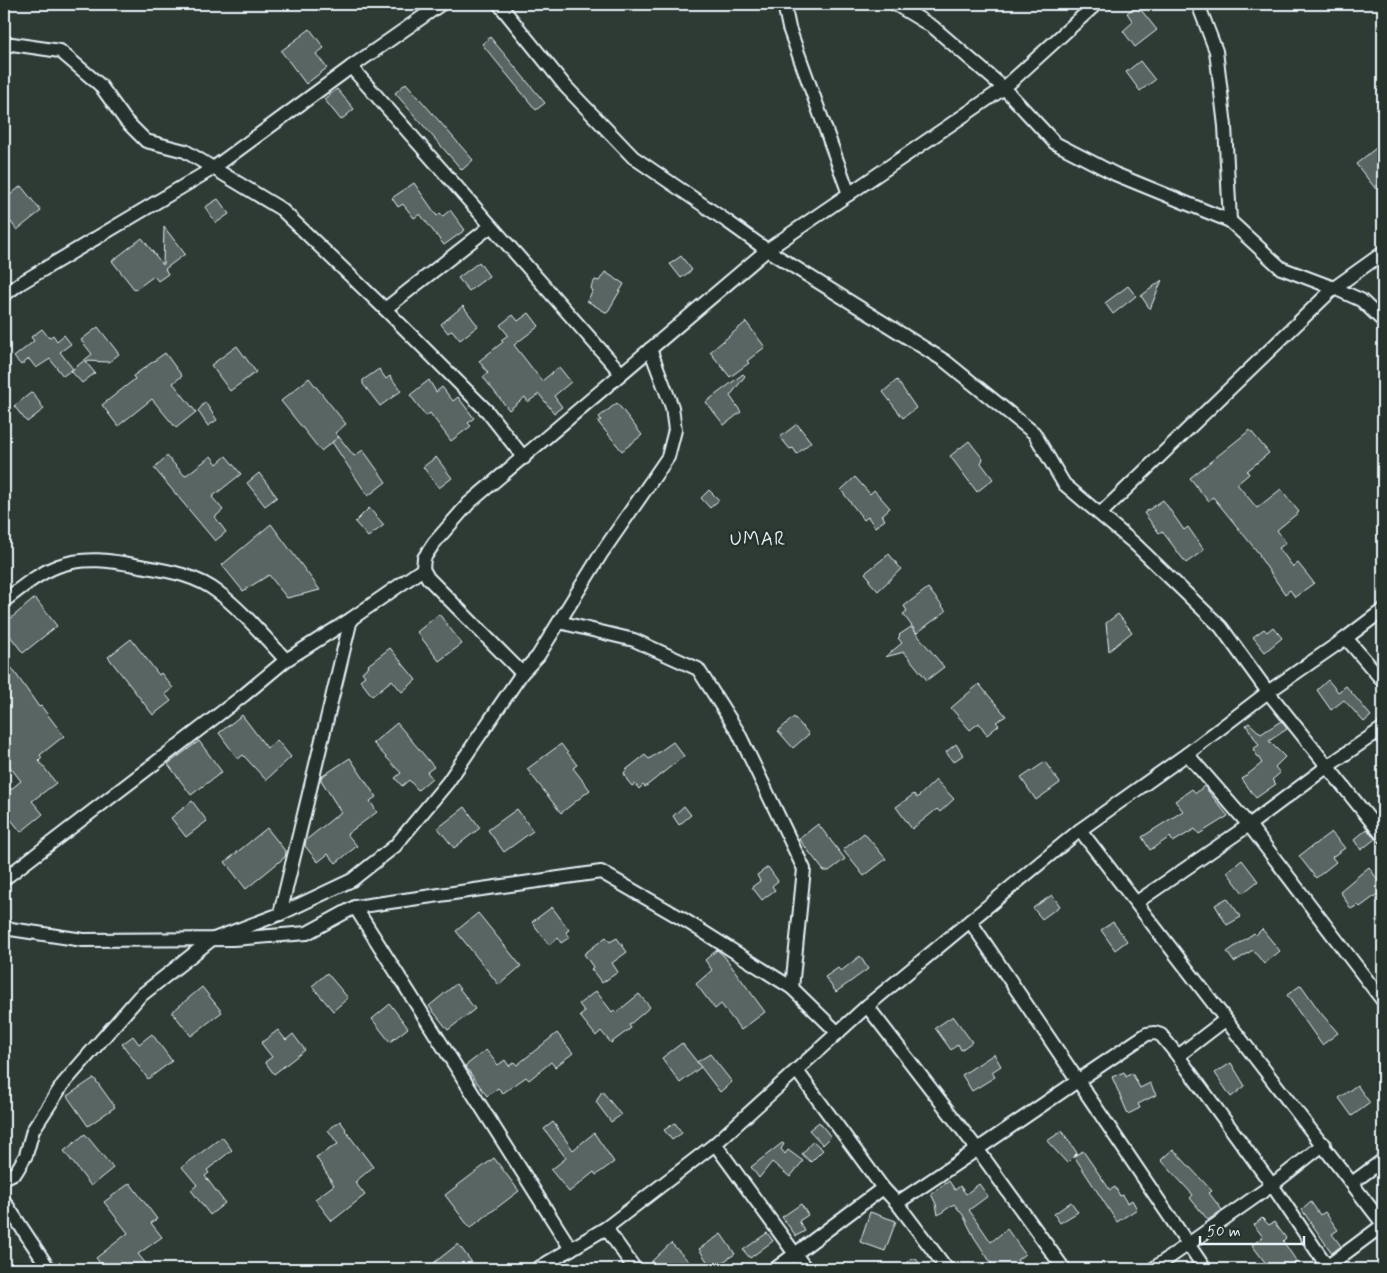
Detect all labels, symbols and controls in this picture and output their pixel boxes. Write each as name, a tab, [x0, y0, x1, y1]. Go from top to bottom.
district label: UMAR	[730, 527, 786, 552]
scale bar	[1200, 1213, 1303, 1245]
text: 50 m	[1207, 1222, 1241, 1242]

